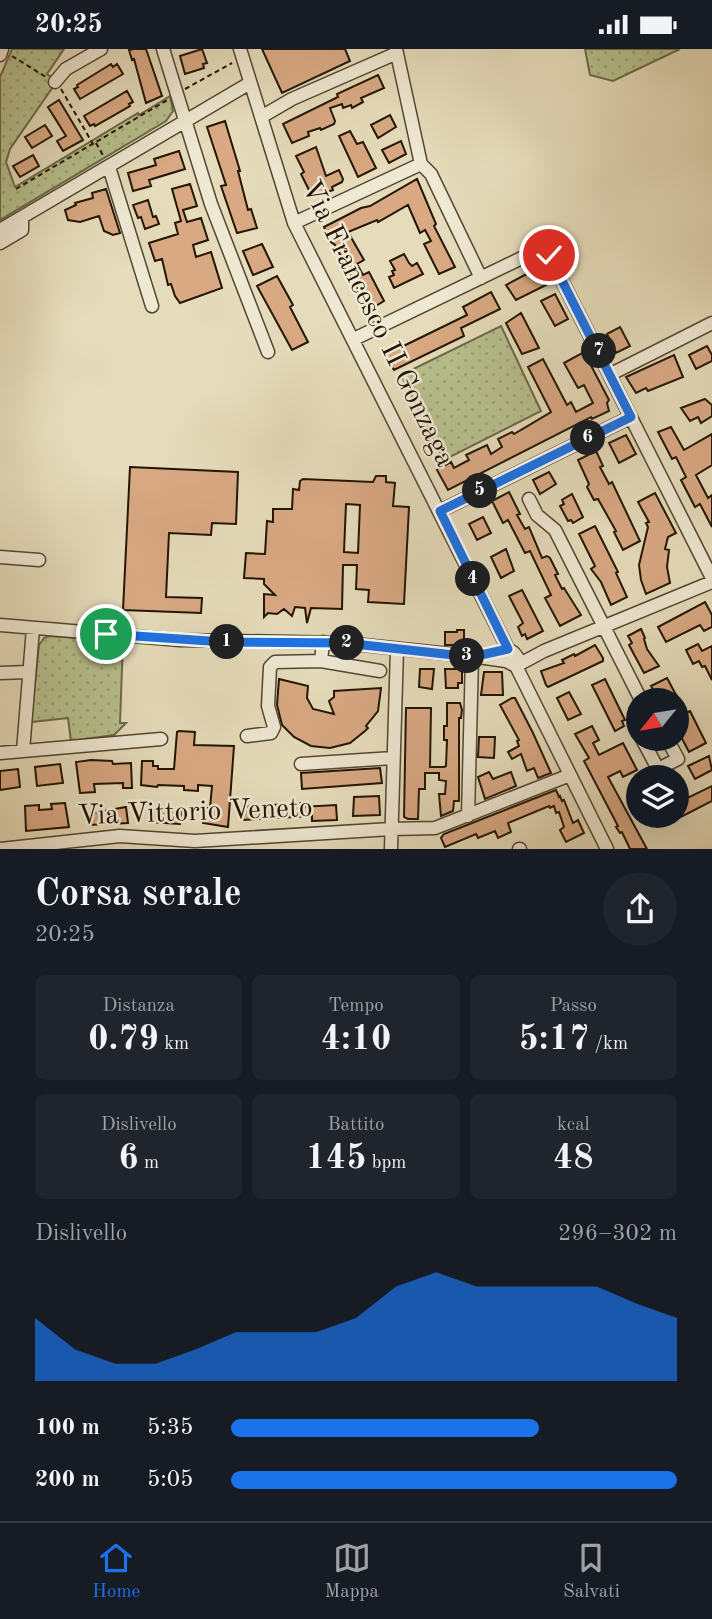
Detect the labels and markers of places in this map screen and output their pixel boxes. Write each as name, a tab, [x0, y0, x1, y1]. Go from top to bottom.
pin	[519, 225, 579, 285]
pin: 7	[582, 333, 616, 369]
pin: 6	[570, 421, 606, 455]
pin: 5	[462, 473, 498, 509]
pin: 4	[456, 561, 490, 597]
pin	[76, 604, 136, 664]
pin: 1	[210, 625, 244, 659]
pin: 2	[330, 625, 364, 661]
pin: 3	[449, 639, 484, 673]

